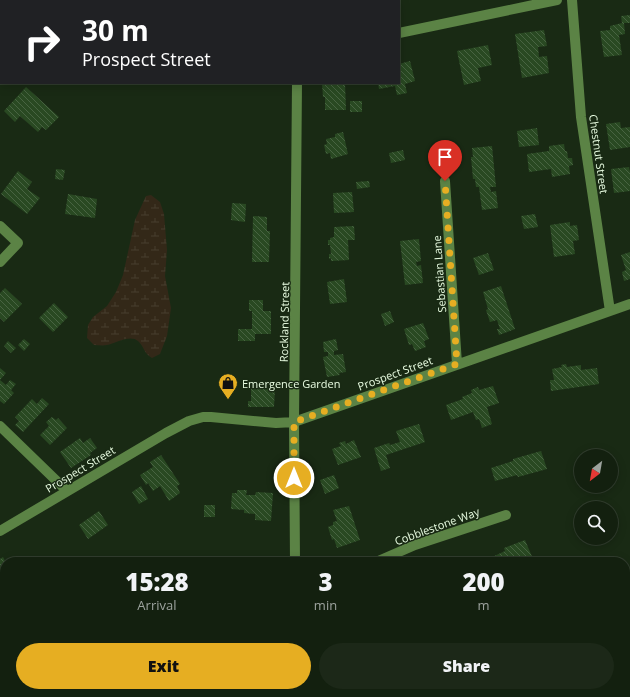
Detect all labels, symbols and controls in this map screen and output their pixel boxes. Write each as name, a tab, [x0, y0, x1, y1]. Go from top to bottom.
text: 30 m	[82, 11, 149, 49]
icon: right	[16, 16, 68, 68]
text: Prospect Street	[82, 47, 211, 71]
street label: Chestnut Street	[586, 113, 612, 195]
pin	[428, 140, 462, 181]
icon: arrive	[434, 146, 456, 168]
street label: Sebastian Lane	[429, 235, 449, 313]
street label: Rockland Street	[276, 282, 292, 362]
street label: Prospect Street	[355, 352, 435, 393]
shop icon: Emergence Garden	[217, 372, 239, 400]
place label: Emergence Garden	[242, 376, 340, 391]
street label: Prospect Street	[42, 442, 118, 496]
north arrow	[574, 449, 618, 493]
map controls	[574, 449, 618, 545]
position arrow	[273, 457, 315, 499]
button: search	[574, 501, 618, 545]
street label: Cobblestone Way	[392, 504, 482, 548]
text: 15:28	[125, 565, 189, 598]
text: 3	[318, 565, 333, 598]
text: 200	[462, 565, 505, 598]
text: Arrival	[137, 596, 176, 614]
text: min	[314, 596, 337, 614]
text: m	[478, 596, 490, 614]
button: Exit	[16, 643, 311, 689]
button: Share	[319, 643, 614, 689]

